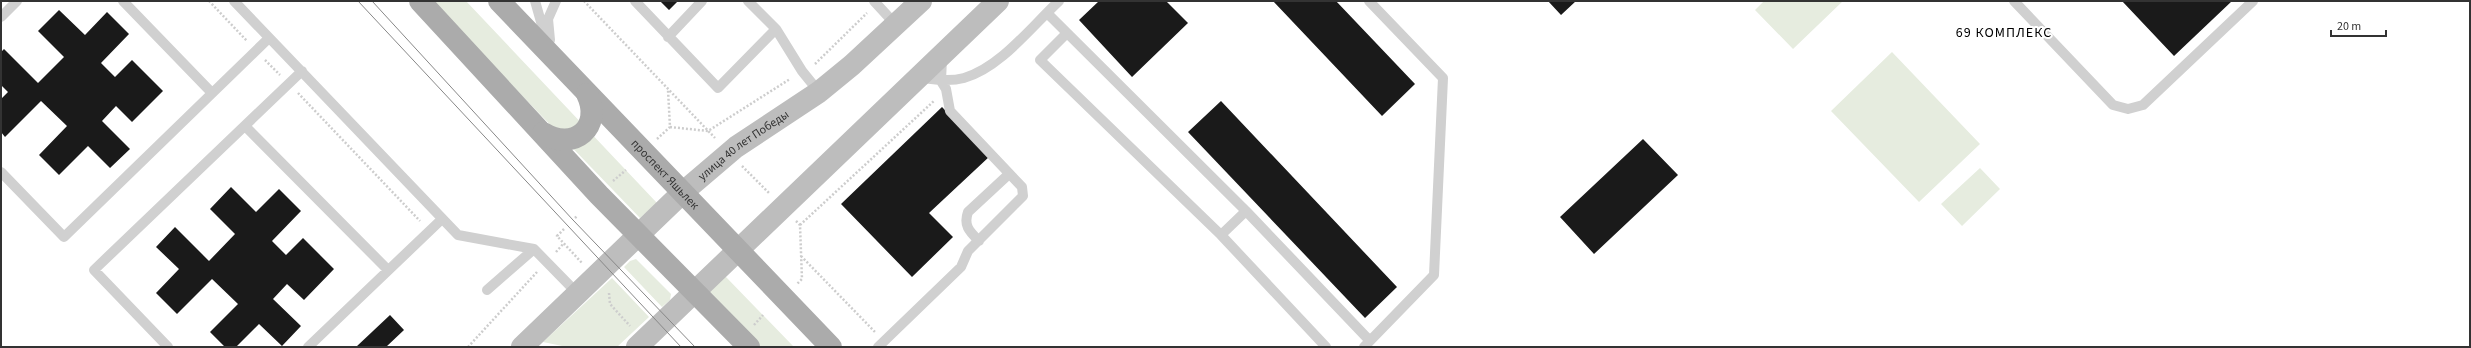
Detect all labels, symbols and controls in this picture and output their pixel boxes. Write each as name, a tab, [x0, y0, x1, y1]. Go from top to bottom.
scale bar	[2331, 12, 2386, 38]
text: 20 m	[2337, 18, 2361, 35]
district label: 69 КОМПЛЕКС	[1956, 23, 2052, 43]
street label: улица 40 лет Победы	[694, 106, 793, 185]
street label: проспект Яшьлек	[627, 136, 703, 214]

